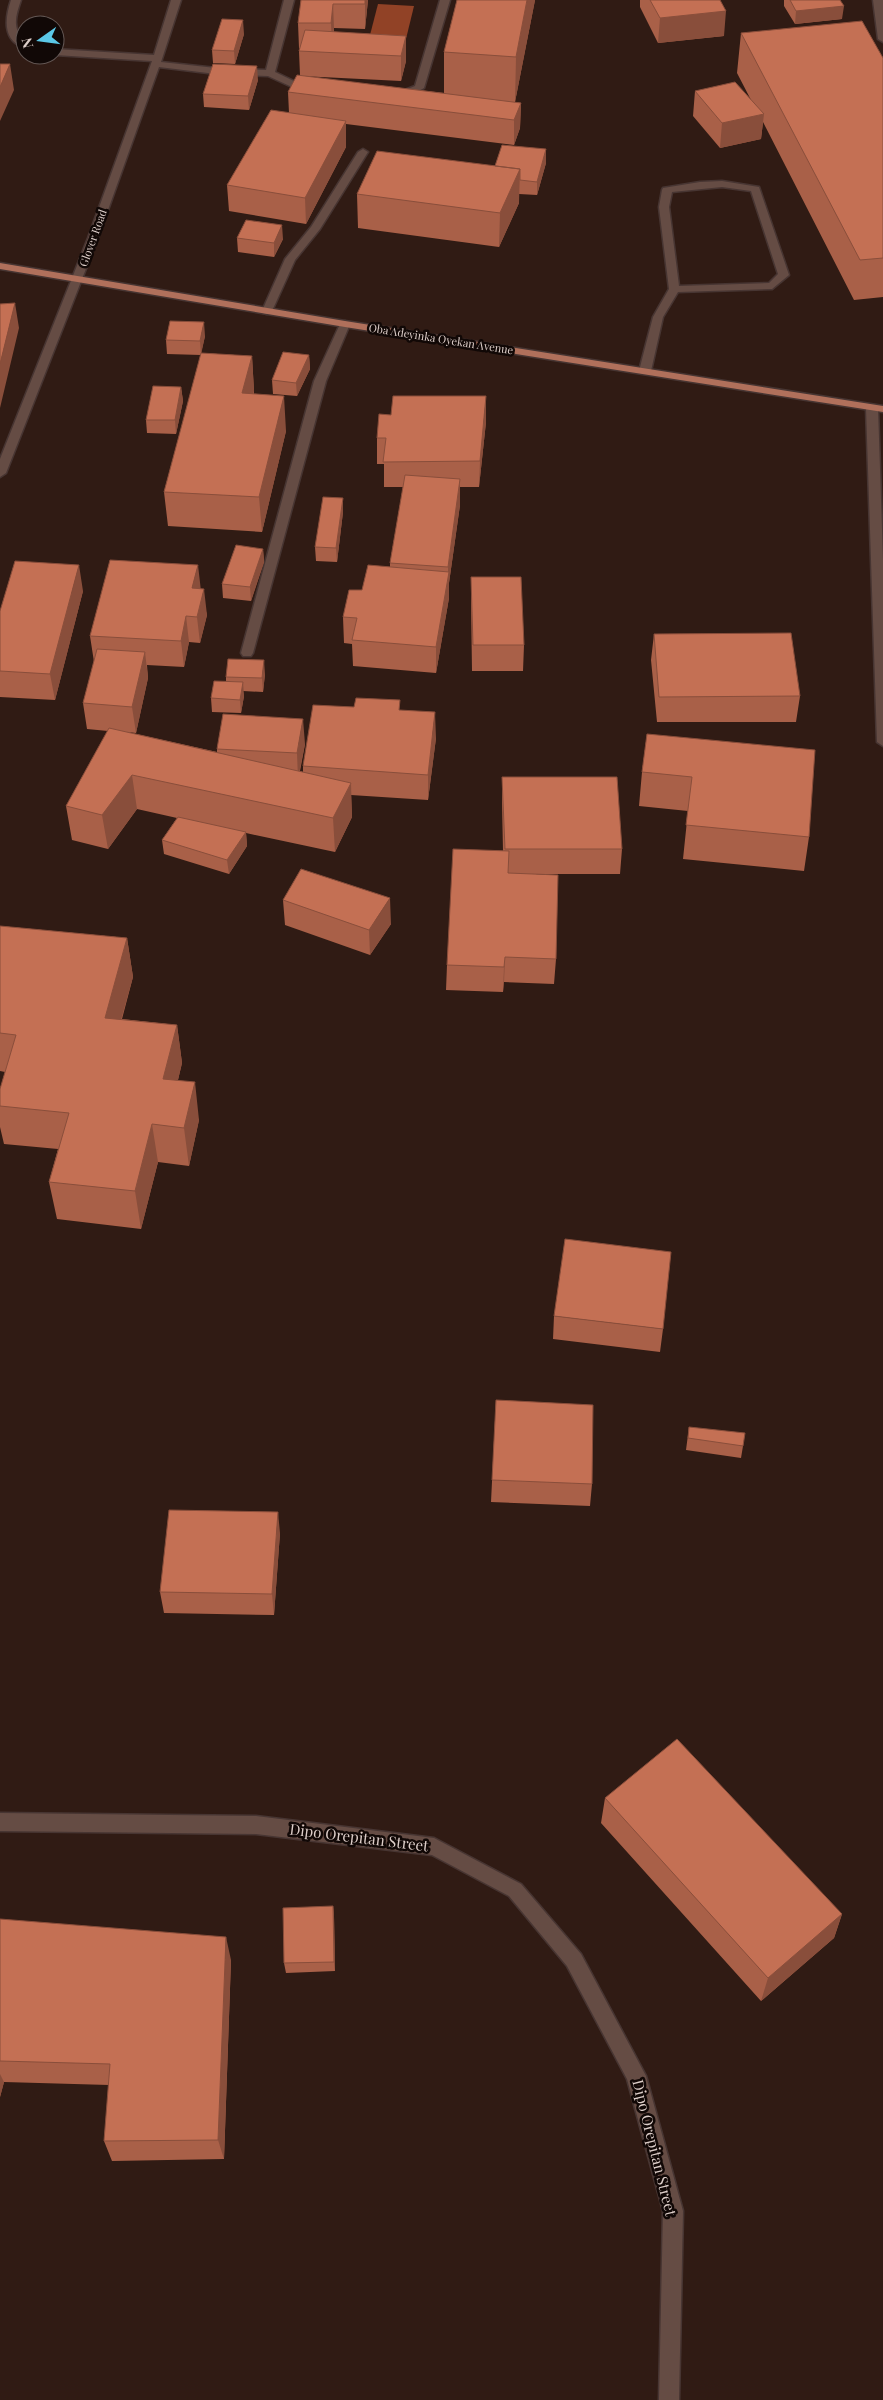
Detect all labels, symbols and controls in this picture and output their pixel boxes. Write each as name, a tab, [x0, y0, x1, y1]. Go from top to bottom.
north arrow	[15, 15, 65, 65]
text: N	[16, 36, 37, 50]
street label: Glover Road	[75, 207, 110, 269]
street label: Oba Adeyinka Oyekan Avenue	[368, 320, 515, 357]
street label: Dipo Orepitan Street	[288, 1819, 430, 1856]
street label: Dipo Orepitan Street	[628, 2077, 682, 2219]

